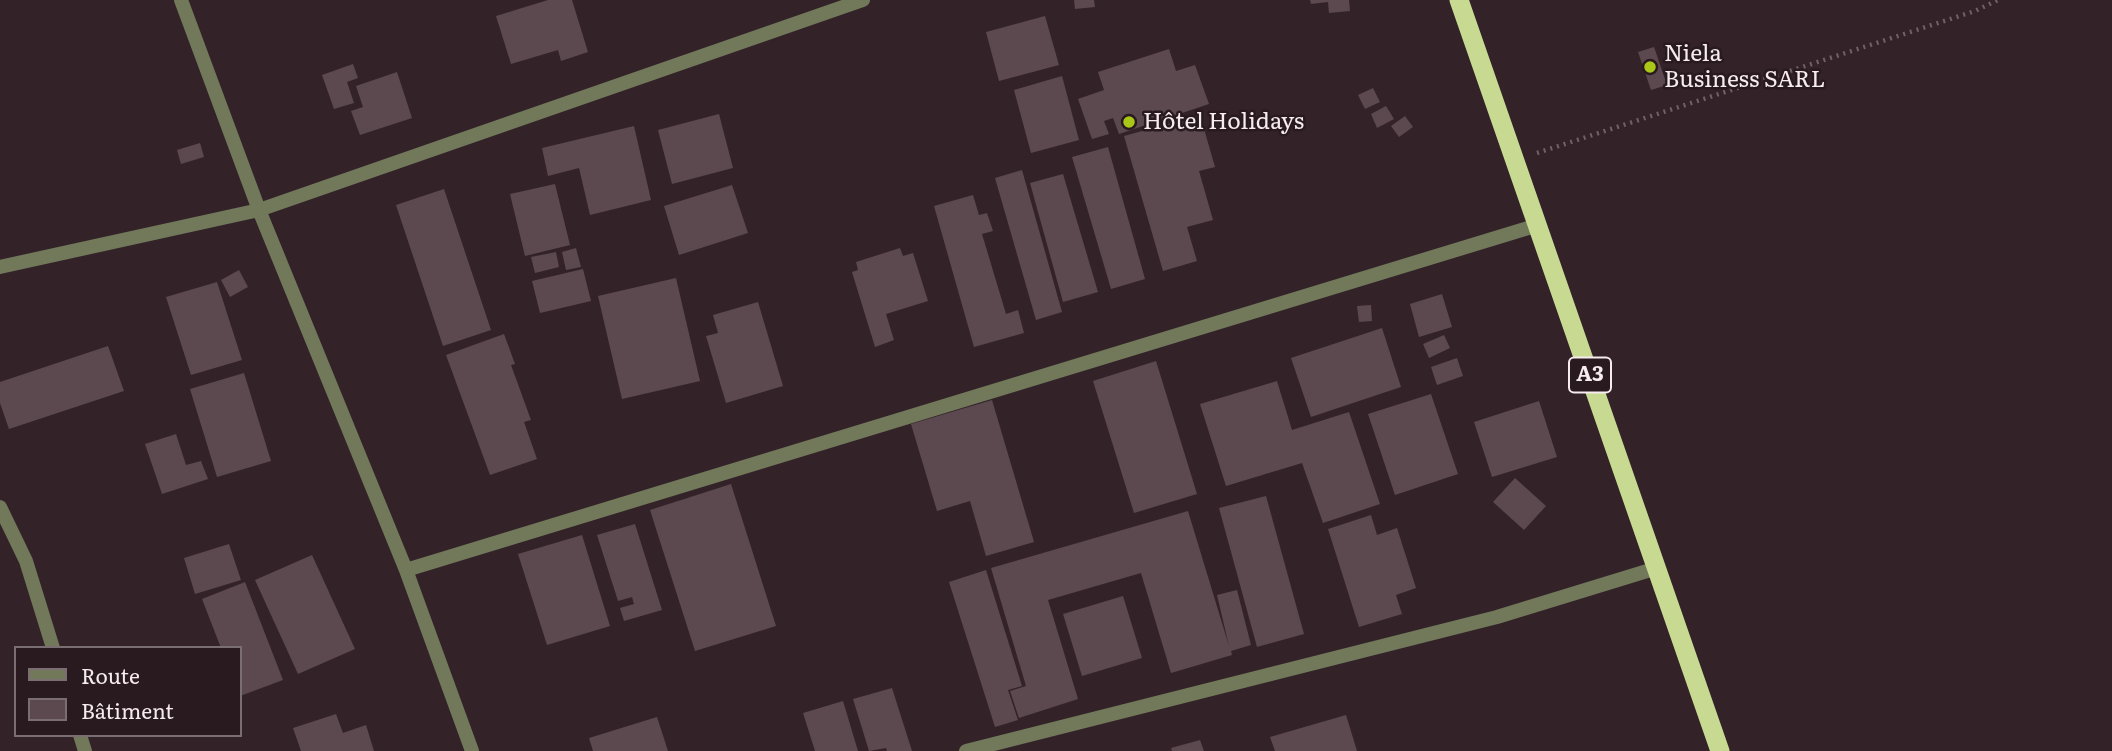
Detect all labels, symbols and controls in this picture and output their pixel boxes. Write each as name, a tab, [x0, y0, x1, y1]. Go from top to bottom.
place label: Niela Business SARL	[1664, 40, 1825, 94]
marker: Niela Business SARL	[1642, 59, 1658, 75]
place label: Hôtel Holidays	[1143, 108, 1304, 136]
marker: Hôtel Holidays	[1121, 114, 1137, 130]
road number: A3	[1569, 358, 1611, 392]
legend	[14, 646, 242, 737]
text: Route	[81, 659, 140, 690]
text: Bâtiment	[81, 694, 174, 725]

